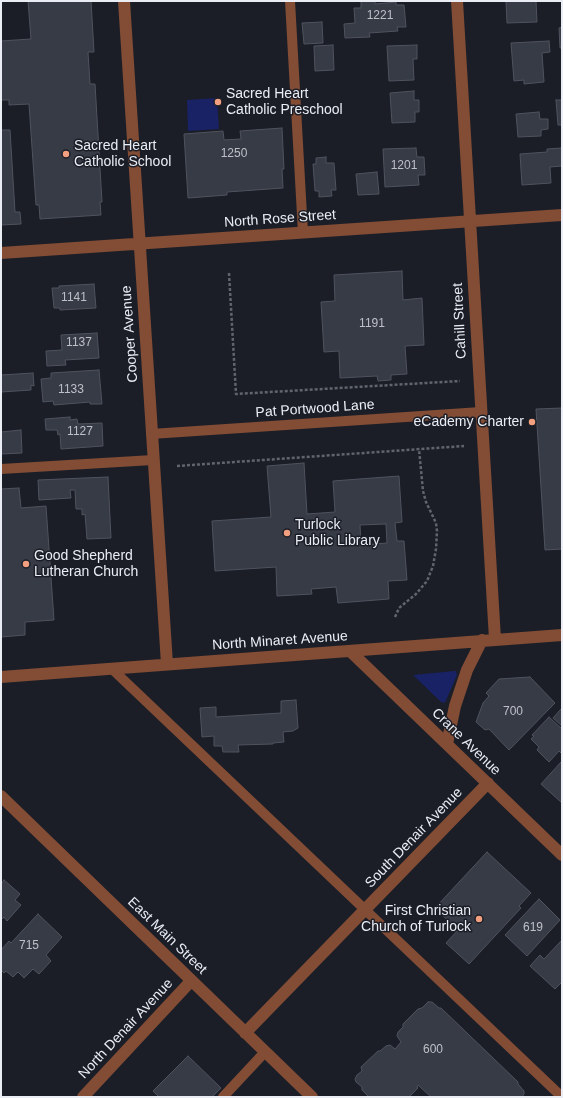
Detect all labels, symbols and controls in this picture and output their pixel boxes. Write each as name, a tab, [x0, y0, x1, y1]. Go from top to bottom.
house number: 1221	[367, 9, 393, 23]
place label: Sacred Heart Catholic Preschool	[226, 86, 343, 118]
marker: Sacred Heart Catholic Preschool	[213, 97, 223, 107]
place label: Sacred Heart Catholic School	[74, 138, 171, 170]
house number: 1250	[221, 147, 247, 161]
marker: Sacred Heart Catholic School	[61, 149, 71, 159]
house number: 1201	[391, 159, 417, 173]
street label: North Rose Street	[224, 207, 336, 231]
street label: Cahill Street	[450, 282, 470, 360]
street label: Cooper Avenue	[118, 285, 142, 383]
house number: 1141	[61, 291, 87, 305]
house number: 1191	[359, 317, 385, 331]
house number: 1137	[66, 336, 92, 350]
house number: 1133	[58, 383, 84, 397]
street label: Pat Portwood Lane	[255, 396, 375, 422]
place label: eCademy Charter	[414, 414, 524, 430]
marker: eCademy Charter	[527, 417, 537, 427]
house number: 1127	[67, 425, 93, 439]
place label: Turlock Public Library	[295, 517, 380, 550]
marker: Turlock Public Library	[282, 528, 292, 538]
place label: Good Shepherd Lutheran Church	[34, 548, 138, 580]
marker: Good Shepherd Lutheran Church	[21, 559, 31, 569]
street label: North Minaret Avenue	[212, 628, 348, 654]
street label: Crane Avenue	[428, 705, 504, 779]
house number: 700	[503, 705, 523, 719]
street label: South Denair Avenue	[362, 784, 466, 892]
street label: East Main Street	[124, 894, 210, 978]
place label: First Christian Church of Turlock	[361, 903, 471, 936]
marker: First Christian Church of Turlock	[474, 914, 484, 924]
house number: 619	[523, 921, 543, 935]
house number: 715	[19, 939, 39, 953]
street label: North Denair Avenue	[75, 976, 177, 1082]
house number: 600	[423, 1043, 443, 1057]

